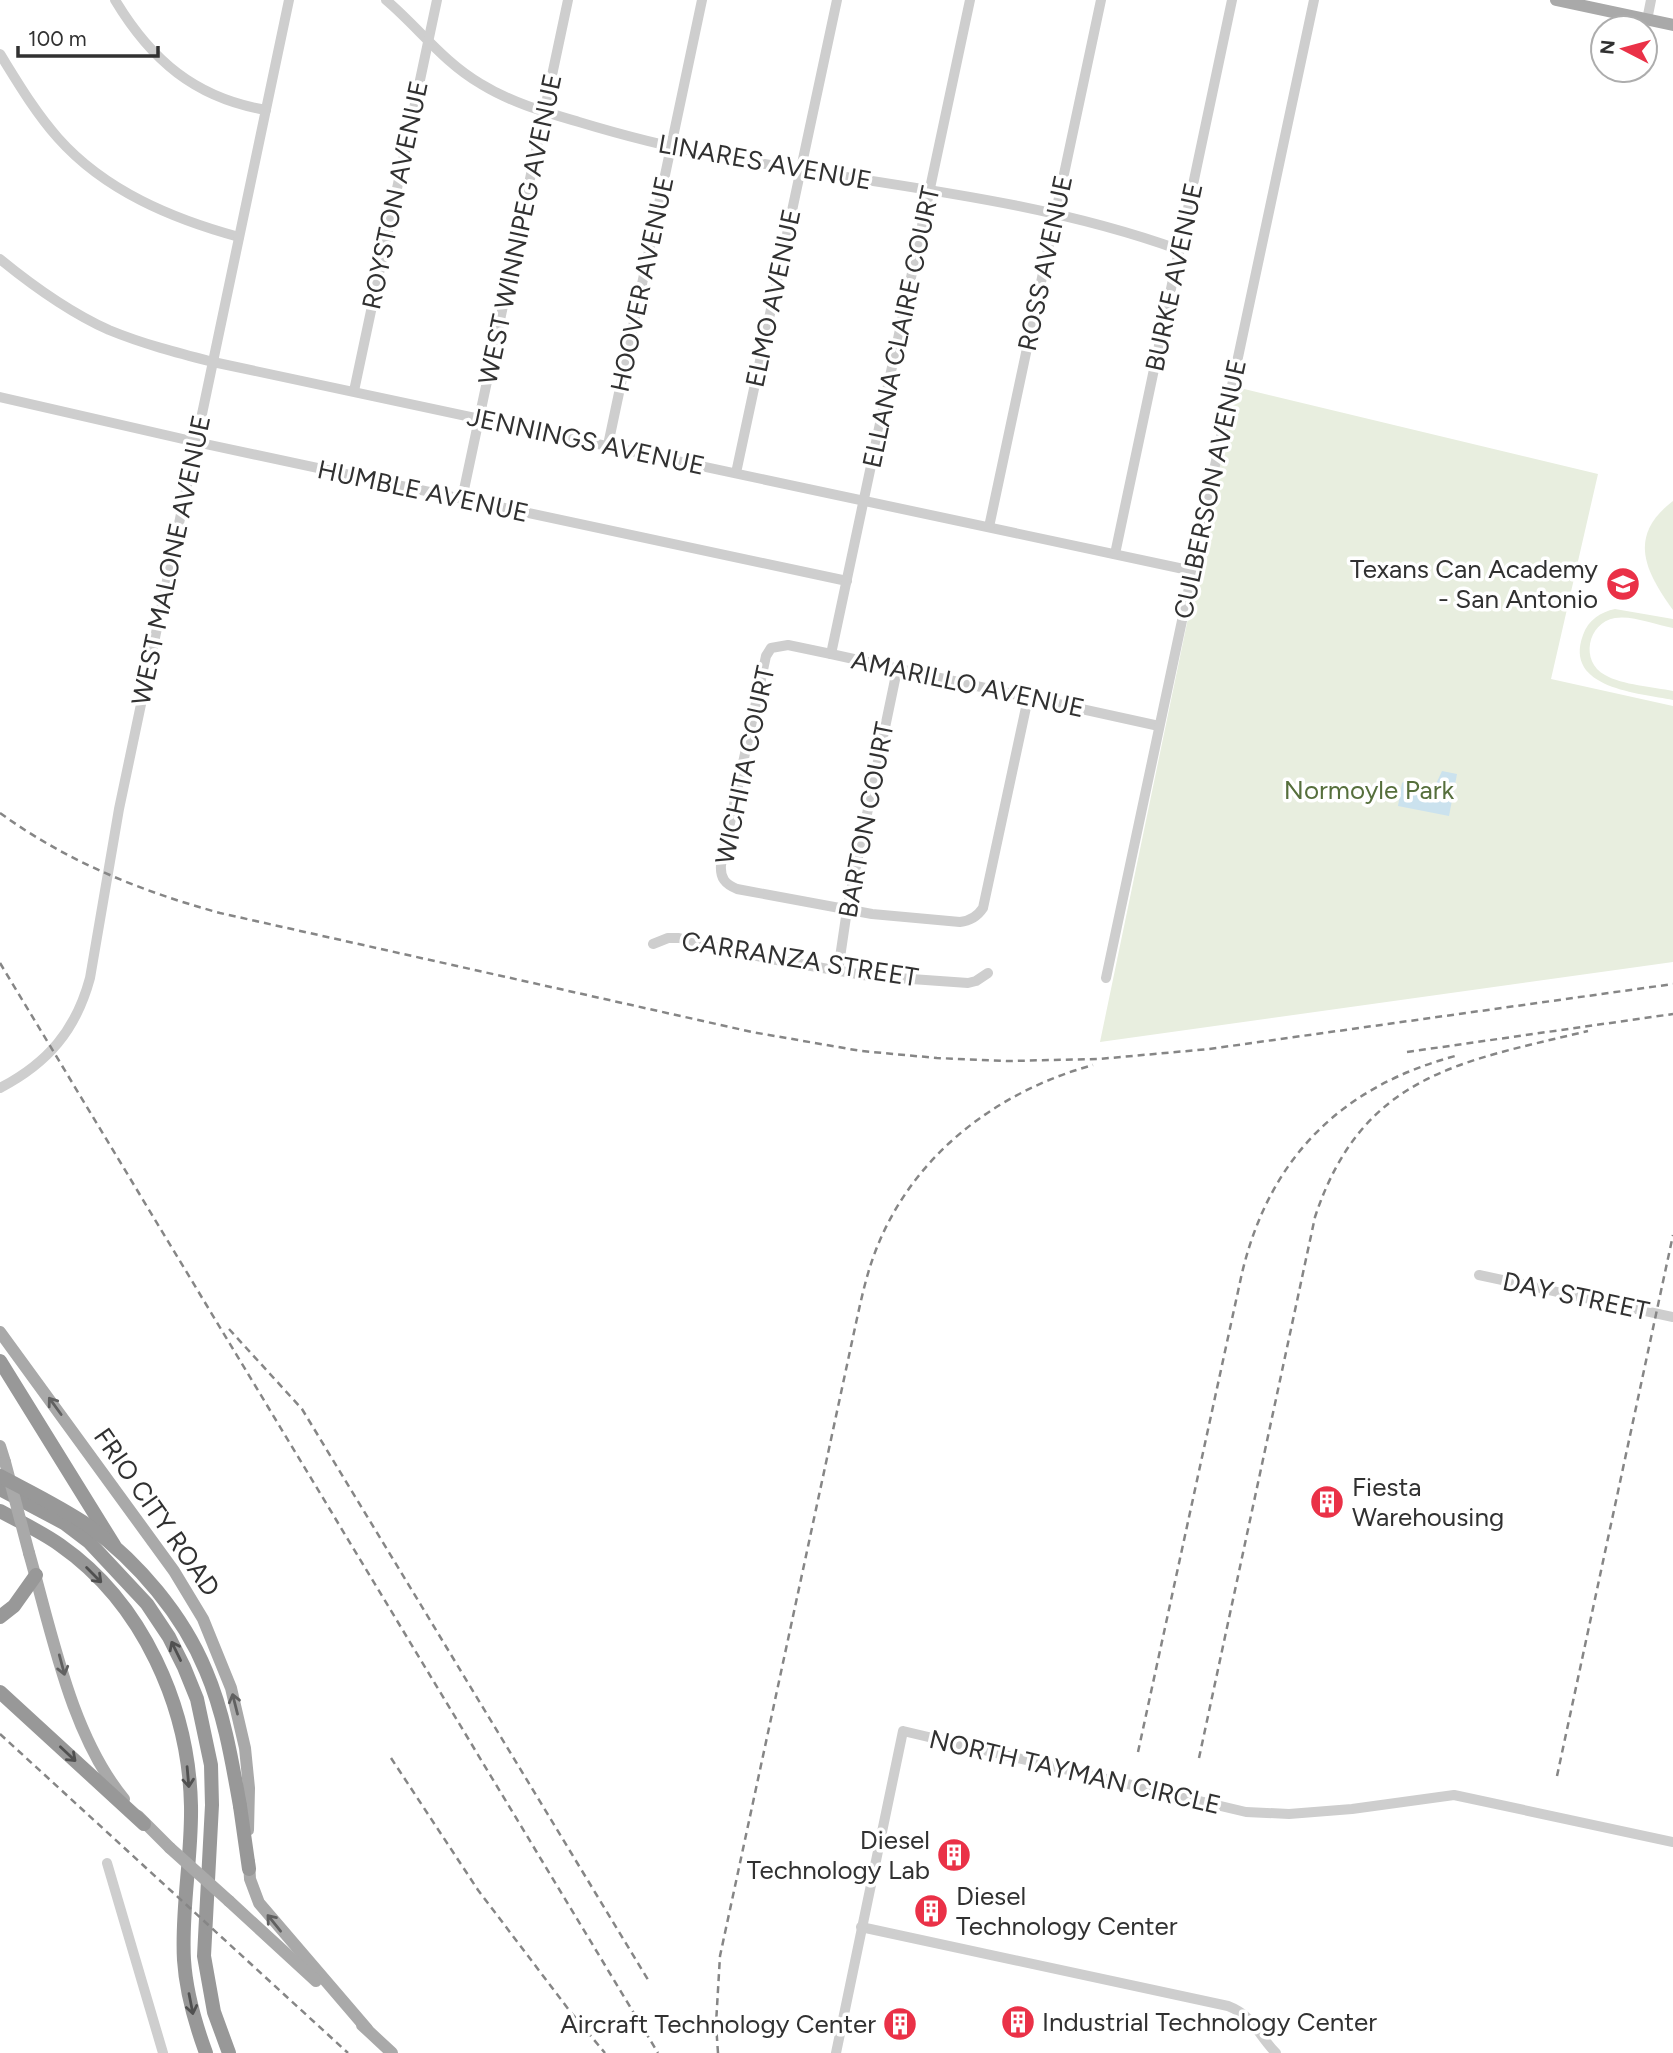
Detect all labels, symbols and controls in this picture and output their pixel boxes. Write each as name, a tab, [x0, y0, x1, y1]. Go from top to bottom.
scale bar	[18, 14, 158, 58]
north arrow	[1589, 14, 1659, 84]
text: 100 m	[28, 26, 87, 51]
text: N	[1595, 39, 1620, 56]
street label: WEST WINNIPEG AVENUE	[471, 71, 569, 387]
street label: ROYSTON AVENUE	[355, 78, 435, 312]
street label: LINARES AVENUE	[656, 127, 874, 197]
street label: ROSS AVENUE	[1011, 172, 1079, 354]
street label: HOOVER AVENUE	[604, 173, 680, 395]
street label: BURKE AVENUE	[1138, 180, 1210, 374]
street label: ELLANA CLAIRE COURT	[856, 183, 947, 471]
street label: ELMO AVENUE	[739, 206, 807, 390]
street label: CULBERSON AVENUE	[1167, 356, 1253, 622]
street label: JENNINGS AVENUE	[464, 400, 708, 482]
street label: WEST MALONE AVENUE	[125, 412, 217, 708]
street label: HUMBLE AVENUE	[315, 453, 531, 529]
place label: Texans Can Academy - San Antonio	[1350, 553, 1598, 615]
school or university icon: Texans Can Academy - San Antonio	[1604, 565, 1642, 603]
street label: AMARILLO AVENUE	[849, 644, 1087, 724]
street label: WICHITA COURT	[708, 662, 782, 867]
street label: BARTON COURT	[831, 719, 901, 921]
park label: Normoyle Park	[1284, 774, 1455, 806]
street label: CARRANZA STREET	[679, 924, 921, 994]
street label: DAY STREET	[1500, 1265, 1653, 1327]
one-way arrow	[48, 1397, 63, 1416]
street label: FRIO CITY ROAD	[87, 1422, 227, 1602]
place label: Fiesta Warehousing	[1352, 1471, 1504, 1533]
building icon: Fiesta Warehousing	[1308, 1483, 1346, 1521]
one-way arrow	[86, 1566, 103, 1583]
one-way arrow	[169, 1641, 182, 1662]
one-way arrow	[56, 1654, 69, 1676]
one-way arrow	[228, 1693, 241, 1716]
street label: NORTH TAYMAN CIRCLE	[926, 1723, 1224, 1821]
one-way arrow	[59, 1746, 76, 1763]
one-way arrow	[182, 1765, 195, 1788]
place label: Diesel Technology Lab	[747, 1824, 930, 1886]
building icon: Diesel Technology Lab	[935, 1836, 973, 1874]
place label: Diesel Technology Center	[956, 1880, 1178, 1942]
building icon: Diesel Technology Center	[912, 1892, 950, 1930]
one-way arrow	[266, 1914, 282, 1932]
one-way arrow	[185, 1992, 198, 2014]
building icon: Industrial Technology Center	[999, 2003, 1037, 2041]
building icon: Aircraft Technology Center	[881, 2005, 919, 2043]
place label: Industrial Technology Center	[1042, 2006, 1377, 2038]
place label: Aircraft Technology Center	[560, 2008, 876, 2040]

